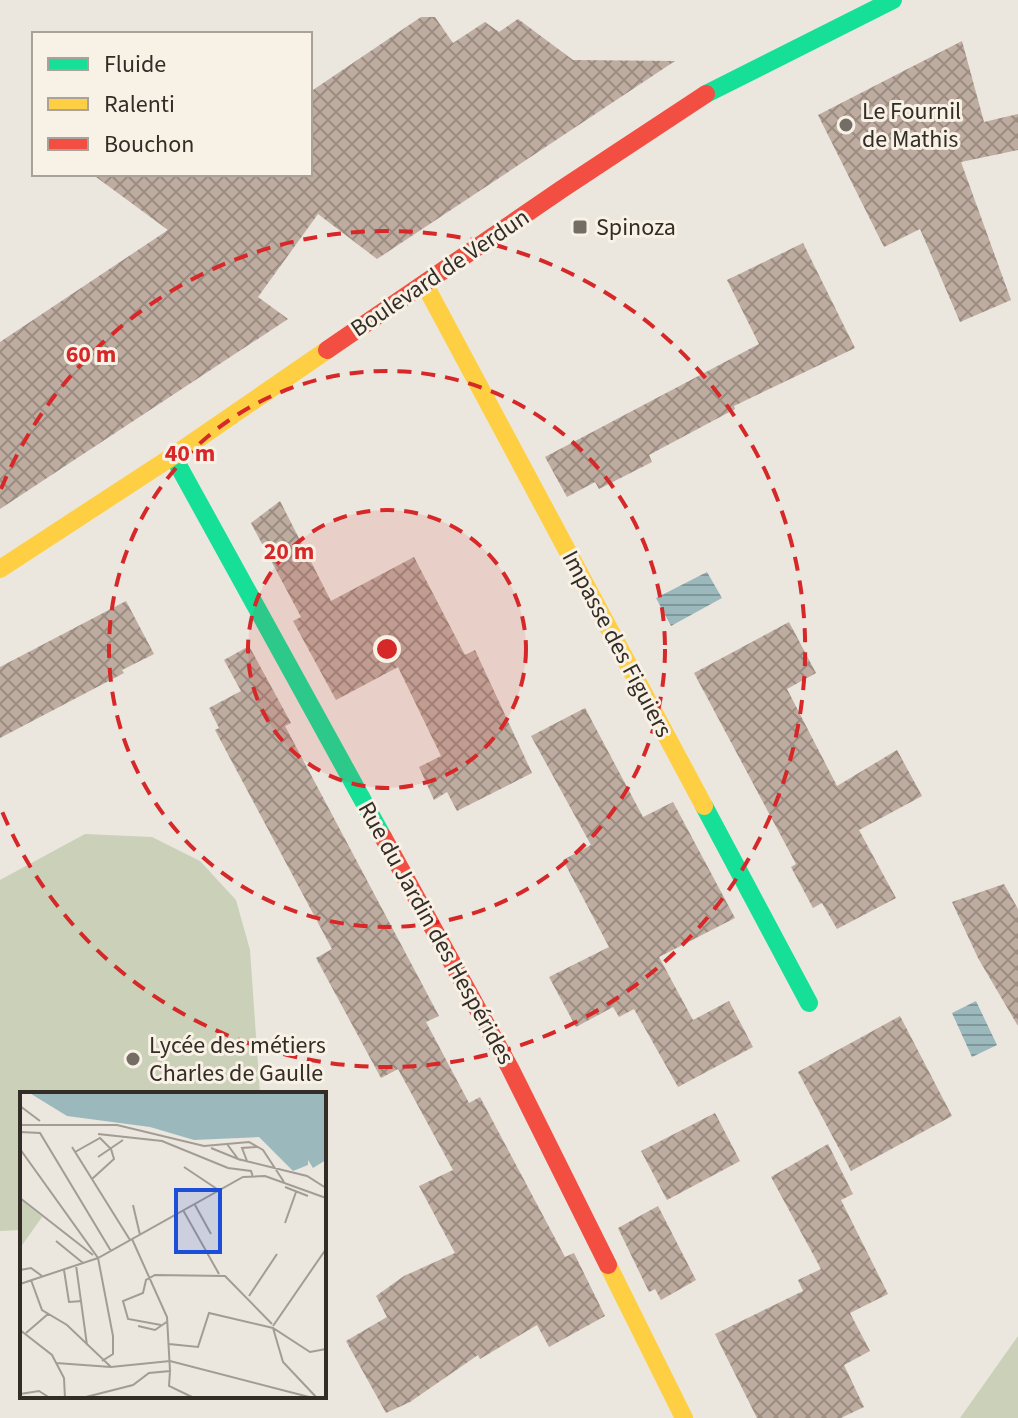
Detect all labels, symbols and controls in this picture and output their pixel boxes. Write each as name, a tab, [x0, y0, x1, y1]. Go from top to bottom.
legend	[32, 32, 312, 176]
text: Fluide	[104, 47, 166, 82]
text: Ralenti	[104, 87, 175, 122]
place label: Le Fournil de Mathis	[862, 94, 961, 157]
marker: Le Fournil de Mathis	[837, 116, 855, 134]
text: Bouchon	[104, 127, 194, 162]
street label: Boulevard de Verdun	[344, 200, 536, 346]
place label: Spinoza	[596, 210, 676, 245]
marker: Spinoza	[571, 218, 589, 236]
text: 60 m	[66, 337, 116, 372]
text: 40 m	[165, 436, 215, 471]
text: 20 m	[264, 534, 314, 569]
street label: Impasse des Figuiers	[553, 544, 681, 744]
centre of rings	[373, 635, 401, 663]
street label: Rue du Jardin des Hespérides	[349, 795, 523, 1071]
place label: Lycée des métiers Charles de Gaulle	[149, 1028, 326, 1091]
marker: Lycée des métiers Charles de Gaulle	[124, 1050, 142, 1068]
inset map	[20, 1092, 326, 1398]

